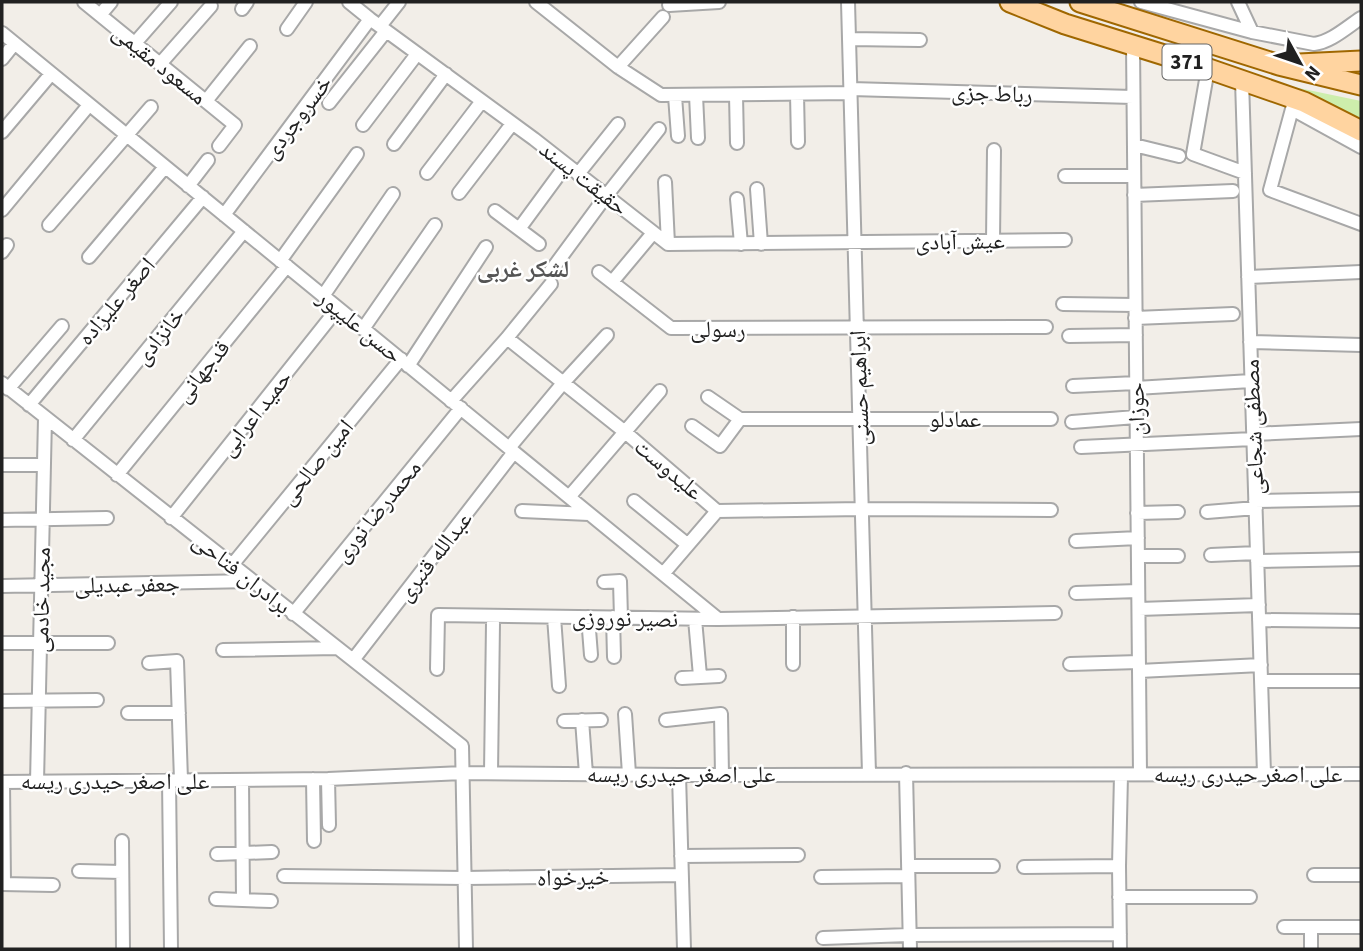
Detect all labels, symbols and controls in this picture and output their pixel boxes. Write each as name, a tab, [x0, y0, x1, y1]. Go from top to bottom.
street label: مسعود مقیمی	[105, 16, 214, 113]
north arrow	[1265, 28, 1335, 98]
road number: 371	[1162, 44, 1212, 80]
text: N	[1297, 59, 1326, 86]
street label: خسروجردی	[255, 68, 340, 166]
street label: رباط جزی	[951, 76, 1033, 111]
street label: حقیقت پسند	[532, 133, 635, 224]
street label: عیش آبادی	[915, 224, 1005, 259]
street label: اصغر علیزاده	[70, 250, 163, 353]
district label: لشکر غربی	[477, 252, 569, 287]
street label: حسن علیپور	[309, 281, 409, 371]
street label: خانزادی	[126, 301, 193, 372]
street label: رسولی	[690, 313, 746, 346]
street label: ابراهیم حسنی	[841, 330, 878, 446]
street label: قدجهانی	[167, 333, 238, 410]
street label: مصطفی شجاعی	[1235, 359, 1272, 495]
street label: حمید اعرابی	[211, 363, 300, 464]
street label: حوزان	[1120, 382, 1153, 436]
street label: عمادلو	[929, 403, 981, 436]
street label: امین صالحی	[271, 412, 361, 512]
street label: علیدوست	[627, 431, 711, 508]
street label: محمدرضا نوری	[326, 453, 429, 570]
street label: عبدالله قنبری	[389, 504, 481, 609]
street label: برادران فتاحی	[185, 524, 298, 622]
street label: مجید خادمی	[24, 547, 59, 653]
street label: جعفر عبدیلی	[74, 567, 180, 602]
street label: نصیر نوروزی	[572, 601, 678, 636]
street label: علی اصغر حیدری ریسه	[587, 758, 776, 791]
street label: علی اصغر حیدری ریسه	[1154, 758, 1343, 791]
street label: علی اصغر حیدری ریسه	[21, 765, 210, 798]
street label: خیرخواه	[536, 860, 610, 895]

